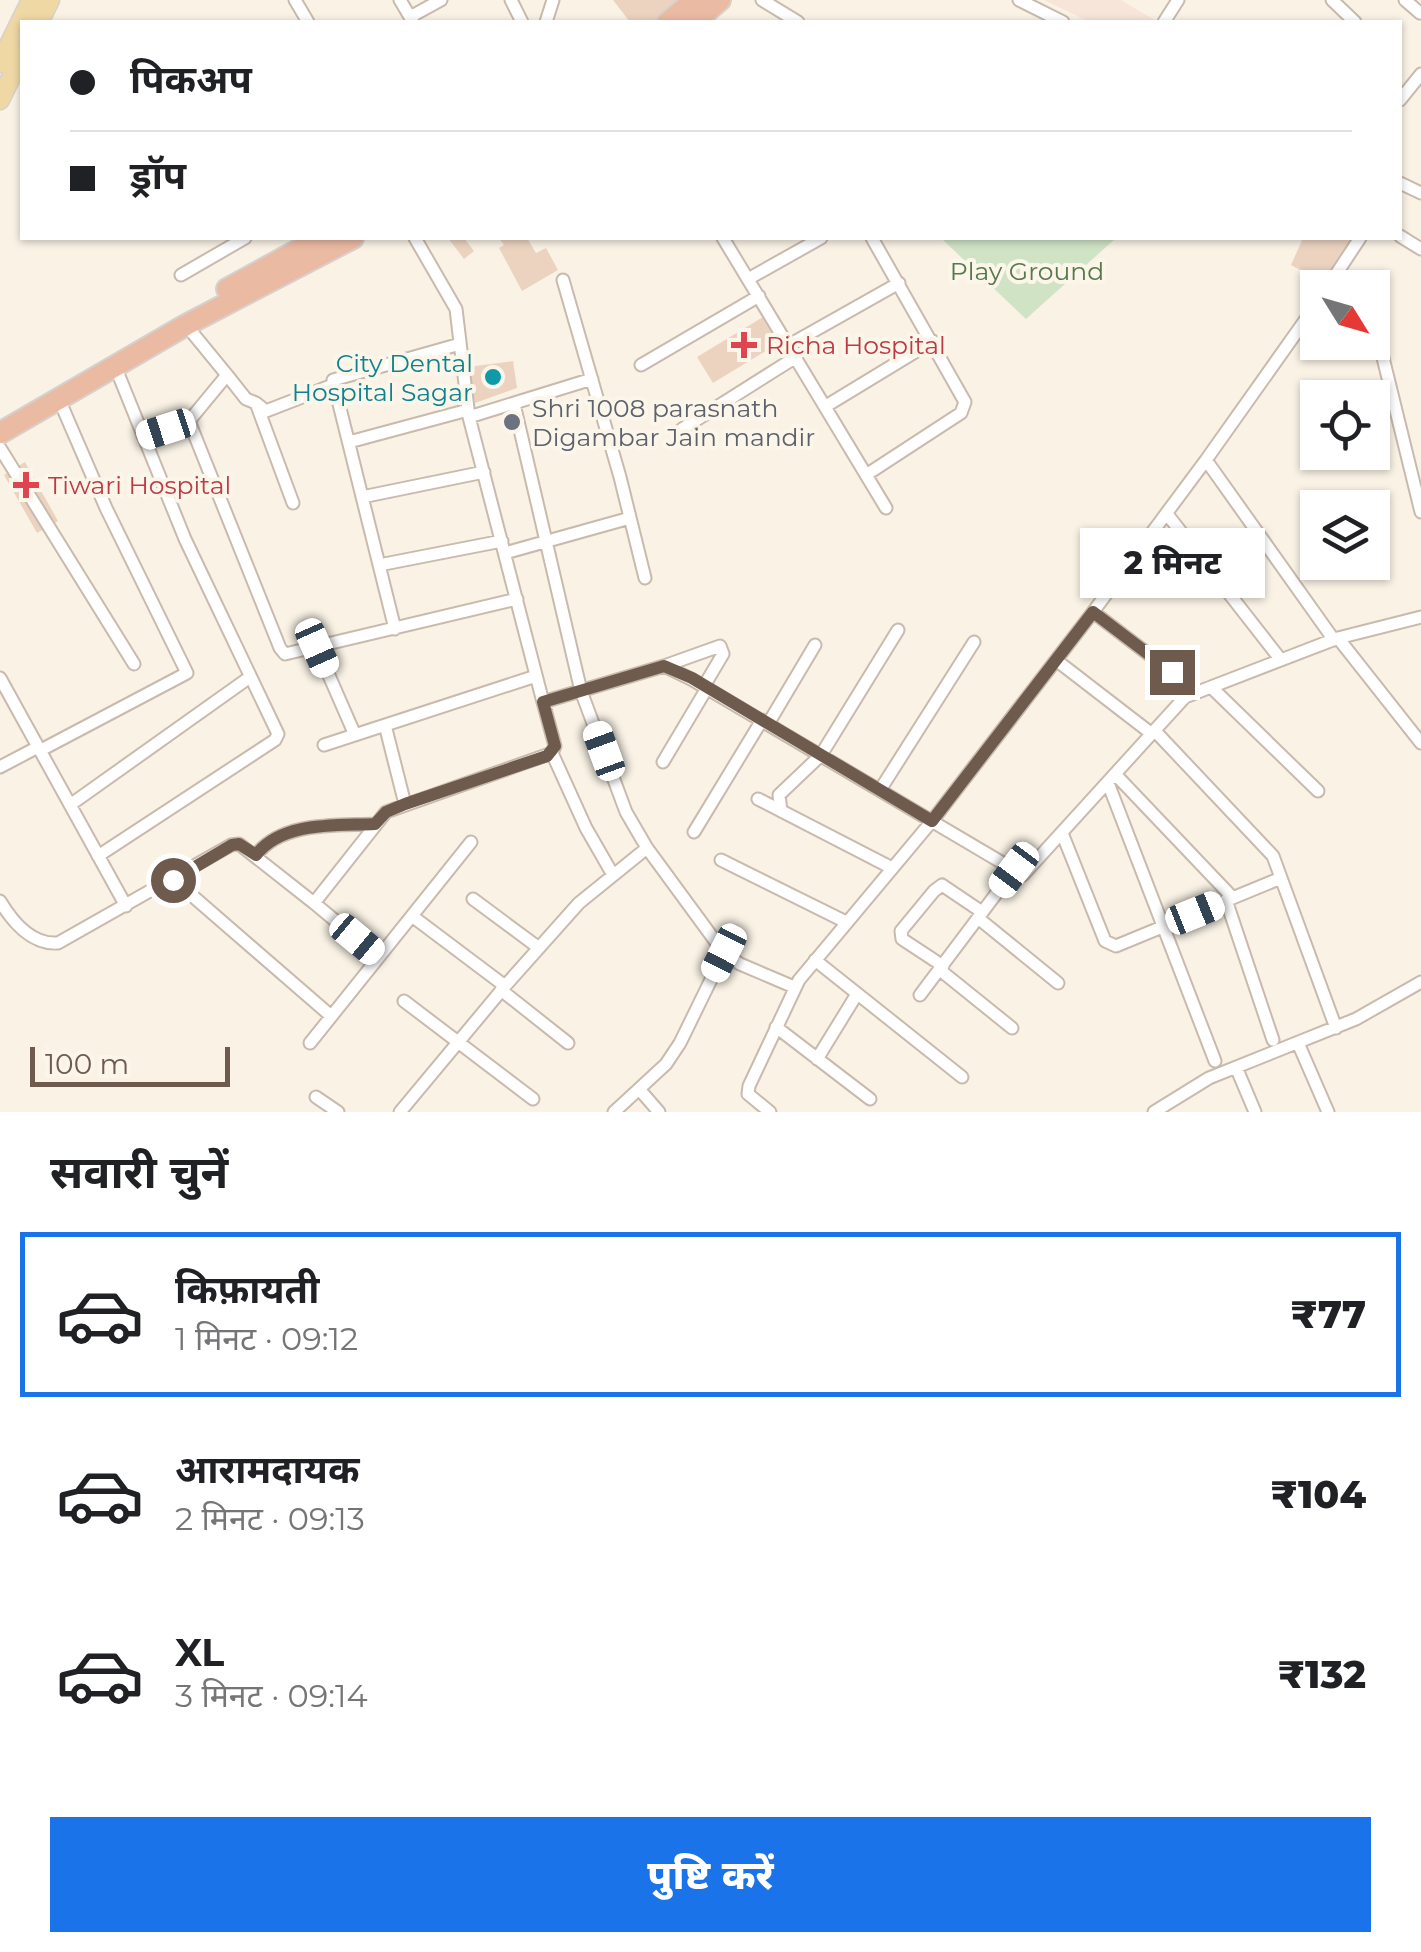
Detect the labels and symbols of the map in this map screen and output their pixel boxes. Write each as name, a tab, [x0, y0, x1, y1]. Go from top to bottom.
park label: Play Ground	[950, 256, 1104, 286]
north arrow	[1300, 270, 1390, 360]
place label: Richa Hospital	[766, 330, 946, 360]
marker: Richa Hospital	[731, 332, 757, 358]
place label: City Dental Hospital Sagar	[292, 348, 473, 407]
marker: City Dental Hospital Sagar	[482, 366, 504, 388]
place label: Shri 1008 parasnath Digambar Jain mandir	[532, 393, 815, 452]
car	[133, 405, 199, 453]
marker: Shri 1008 parasnath Digambar Jain mandir	[501, 411, 523, 433]
place label: Tiwari Hospital	[48, 470, 231, 500]
marker: Tiwari Hospital	[13, 472, 39, 498]
callout: 2 मिनट	[1080, 527, 1264, 597]
car	[291, 614, 343, 682]
route end	[1150, 650, 1195, 695]
car	[580, 718, 628, 784]
car	[984, 837, 1044, 903]
route start	[151, 858, 196, 903]
car	[1162, 888, 1228, 938]
car	[324, 908, 390, 970]
car	[697, 919, 751, 987]
scale bar	[30, 1042, 230, 1086]

